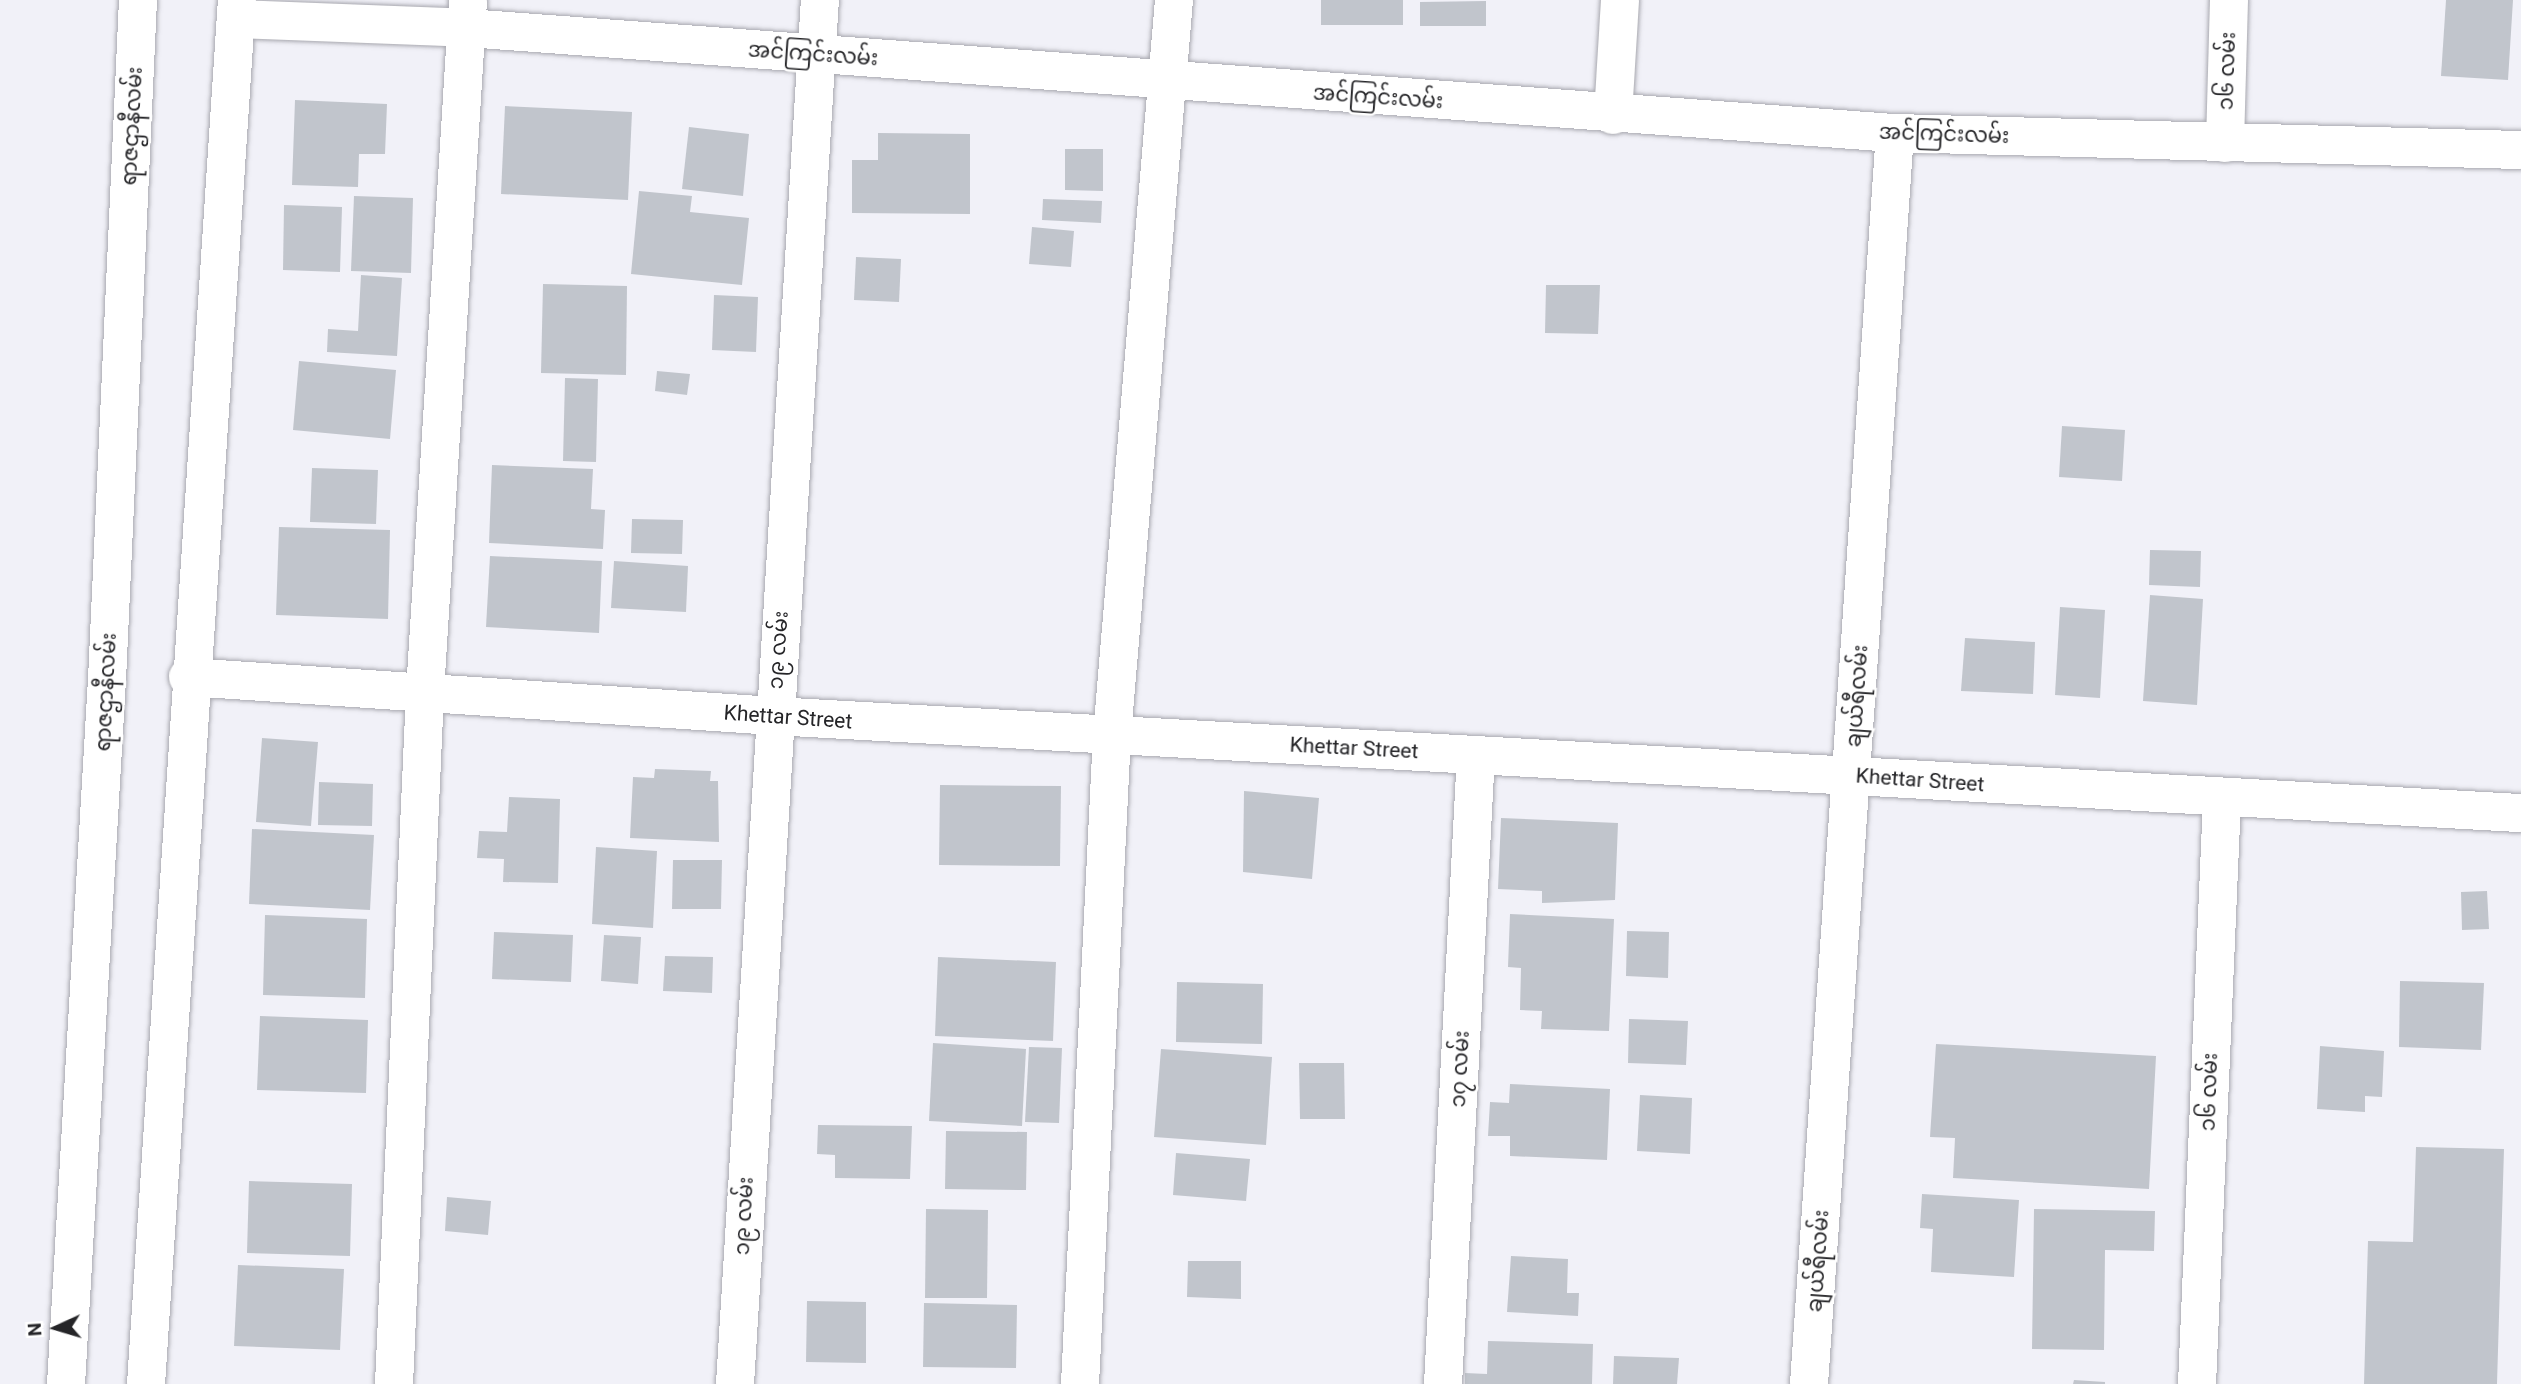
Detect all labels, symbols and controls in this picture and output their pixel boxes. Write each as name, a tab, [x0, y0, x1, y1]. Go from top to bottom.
street label: ၁၆ လမ်း	[2213, 31, 2241, 111]
street label: အင်ကြင်းလမ်း	[747, 37, 879, 71]
street label: ရာဇဌာနီလမ်း	[116, 66, 148, 186]
street label: အင်ကြင်းလမ်း	[1312, 80, 1444, 114]
street label: အင်ကြင်းလမ်း	[1878, 119, 2010, 149]
street label: ၁၉ လမ်း	[763, 610, 793, 690]
street label: ရာဇဌာနီလမ်း	[90, 632, 122, 752]
street label: ချယ်ရီလမ်း	[1841, 644, 1873, 748]
street label: Khettar Street	[723, 700, 853, 734]
street label: Khettar Street	[1289, 732, 1419, 764]
street label: Khettar Street	[1855, 763, 1985, 797]
street label: ၁၇ လမ်း	[1445, 1030, 1475, 1108]
street label: ၁၆ လမ်း	[2195, 1052, 2223, 1132]
street label: ၁၉ လမ်း	[729, 1176, 759, 1256]
street label: ချယ်ရီလမ်း	[1802, 1209, 1834, 1313]
north arrow	[21, 1293, 91, 1363]
text: N	[23, 1322, 46, 1337]

